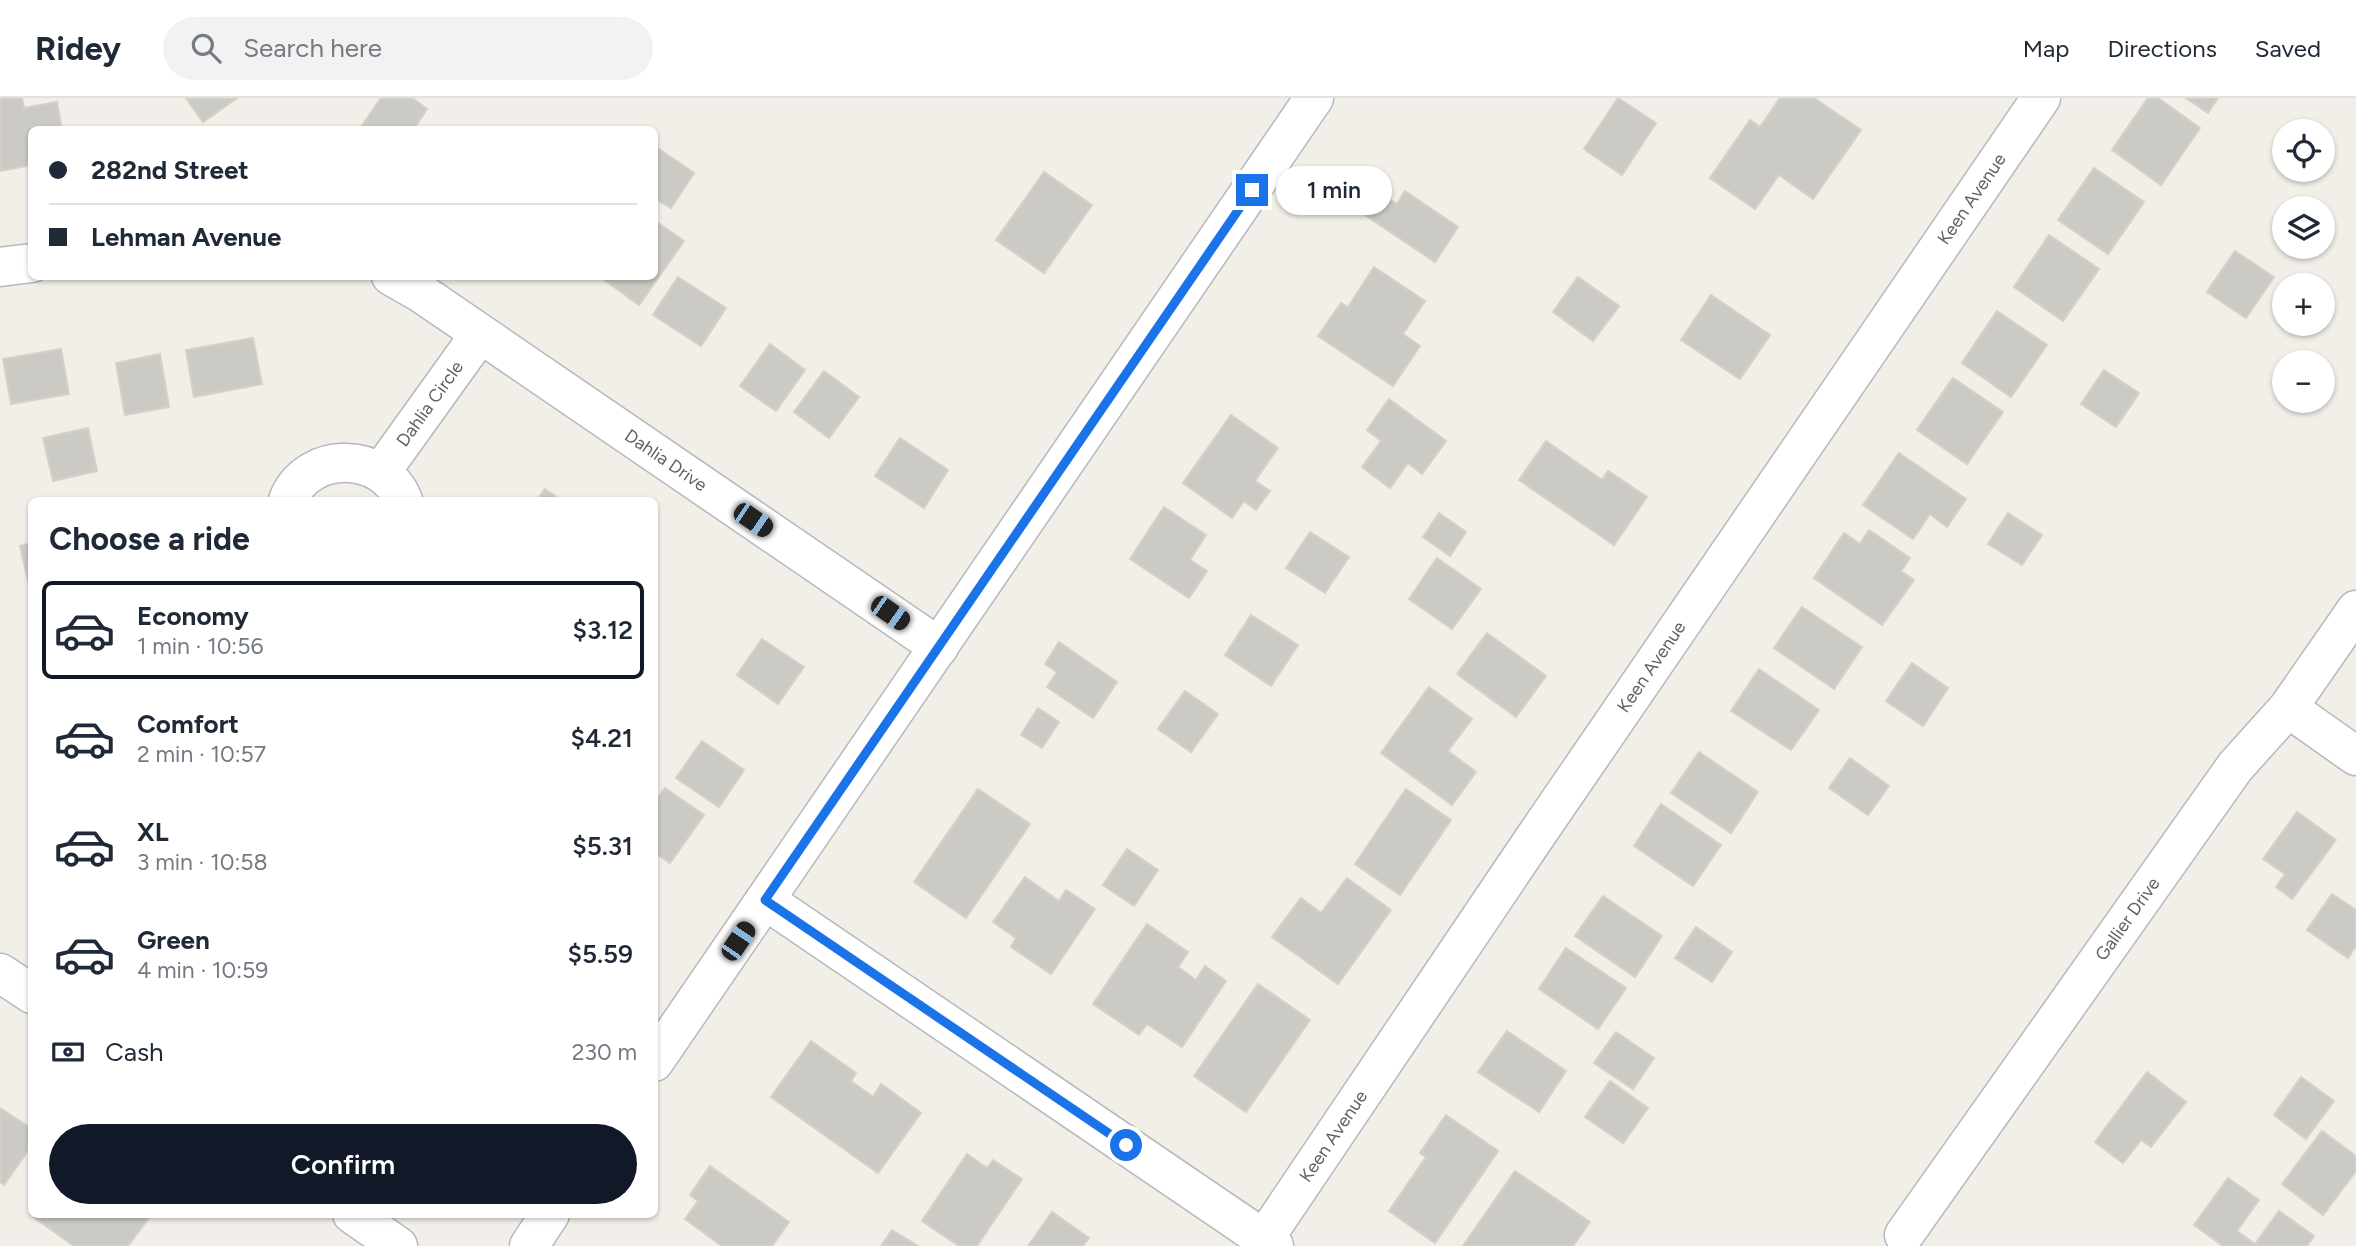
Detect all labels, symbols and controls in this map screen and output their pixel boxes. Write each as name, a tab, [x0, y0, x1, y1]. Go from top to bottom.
search box	[163, 17, 653, 80]
text: Ridey	[35, 29, 121, 68]
icon: search	[187, 29, 225, 67]
text: Search here	[243, 32, 382, 64]
text: Map	[2023, 34, 2069, 63]
text: Directions	[2107, 34, 2217, 63]
text: Saved	[2255, 34, 2321, 63]
map controls	[2272, 119, 2335, 413]
button: locate	[2272, 119, 2335, 182]
street label: Keen Avenue	[1933, 149, 2011, 249]
text: 282nd Street	[91, 154, 249, 186]
callout: 1 min	[1276, 166, 1392, 214]
route end	[1236, 174, 1268, 206]
text: 1 min	[1307, 176, 1361, 204]
button: layers	[2272, 196, 2335, 259]
text: Lehman Avenue	[91, 221, 282, 253]
button: +	[2272, 273, 2335, 336]
button: −	[2272, 350, 2335, 413]
street label: Dahlia Circle	[392, 356, 468, 451]
street label: Dahlia Drive	[620, 424, 711, 496]
car	[730, 500, 777, 540]
text: Choose a ride	[49, 520, 250, 558]
car	[867, 592, 914, 634]
icon: car	[53, 599, 116, 662]
text: Economy	[137, 600, 249, 632]
text: $3.12	[572, 614, 633, 646]
street label: Keen Avenue	[1613, 617, 1691, 717]
text: 1 min · 10:56	[137, 632, 263, 660]
icon: car	[53, 707, 116, 770]
text: Comfort	[137, 708, 239, 740]
text: $4.21	[570, 722, 633, 754]
text: 2 min · 10:57	[137, 740, 266, 768]
icon: car	[53, 815, 116, 878]
text: XL	[137, 816, 169, 848]
text: $5.31	[572, 830, 633, 862]
text: 3 min · 10:58	[137, 848, 268, 876]
street label: Gallier Drive	[2090, 873, 2165, 965]
car	[718, 918, 759, 964]
icon: car	[53, 923, 116, 986]
text: Green	[137, 924, 210, 956]
text: $5.59	[567, 938, 633, 970]
text: 4 min · 10:59	[137, 956, 268, 984]
icon: cash	[49, 1033, 87, 1071]
text: Cash	[105, 1036, 164, 1068]
text: 230 m	[572, 1038, 637, 1066]
street label: Keen Avenue	[1295, 1086, 1372, 1186]
button: Confirm	[49, 1124, 637, 1204]
route start	[1110, 1129, 1142, 1161]

